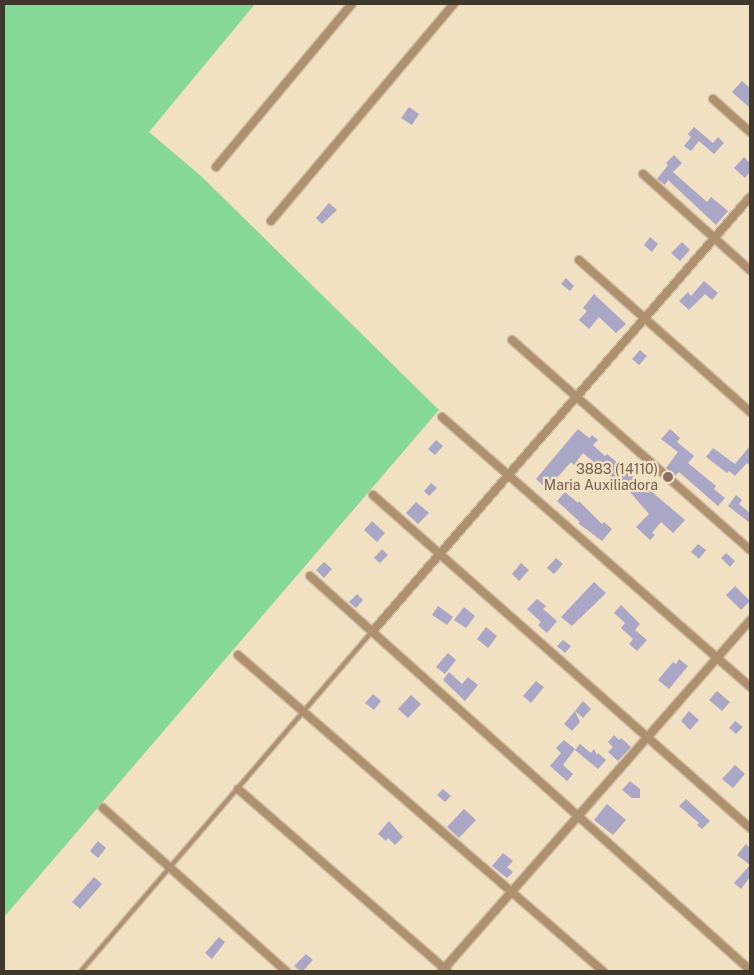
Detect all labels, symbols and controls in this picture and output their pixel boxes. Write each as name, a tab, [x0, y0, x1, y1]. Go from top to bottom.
place label: 3883 (14110) Maria Auxiliadora	[544, 461, 658, 494]
marker: 3883 (14110) Maria Auxiliadora	[662, 471, 674, 483]

